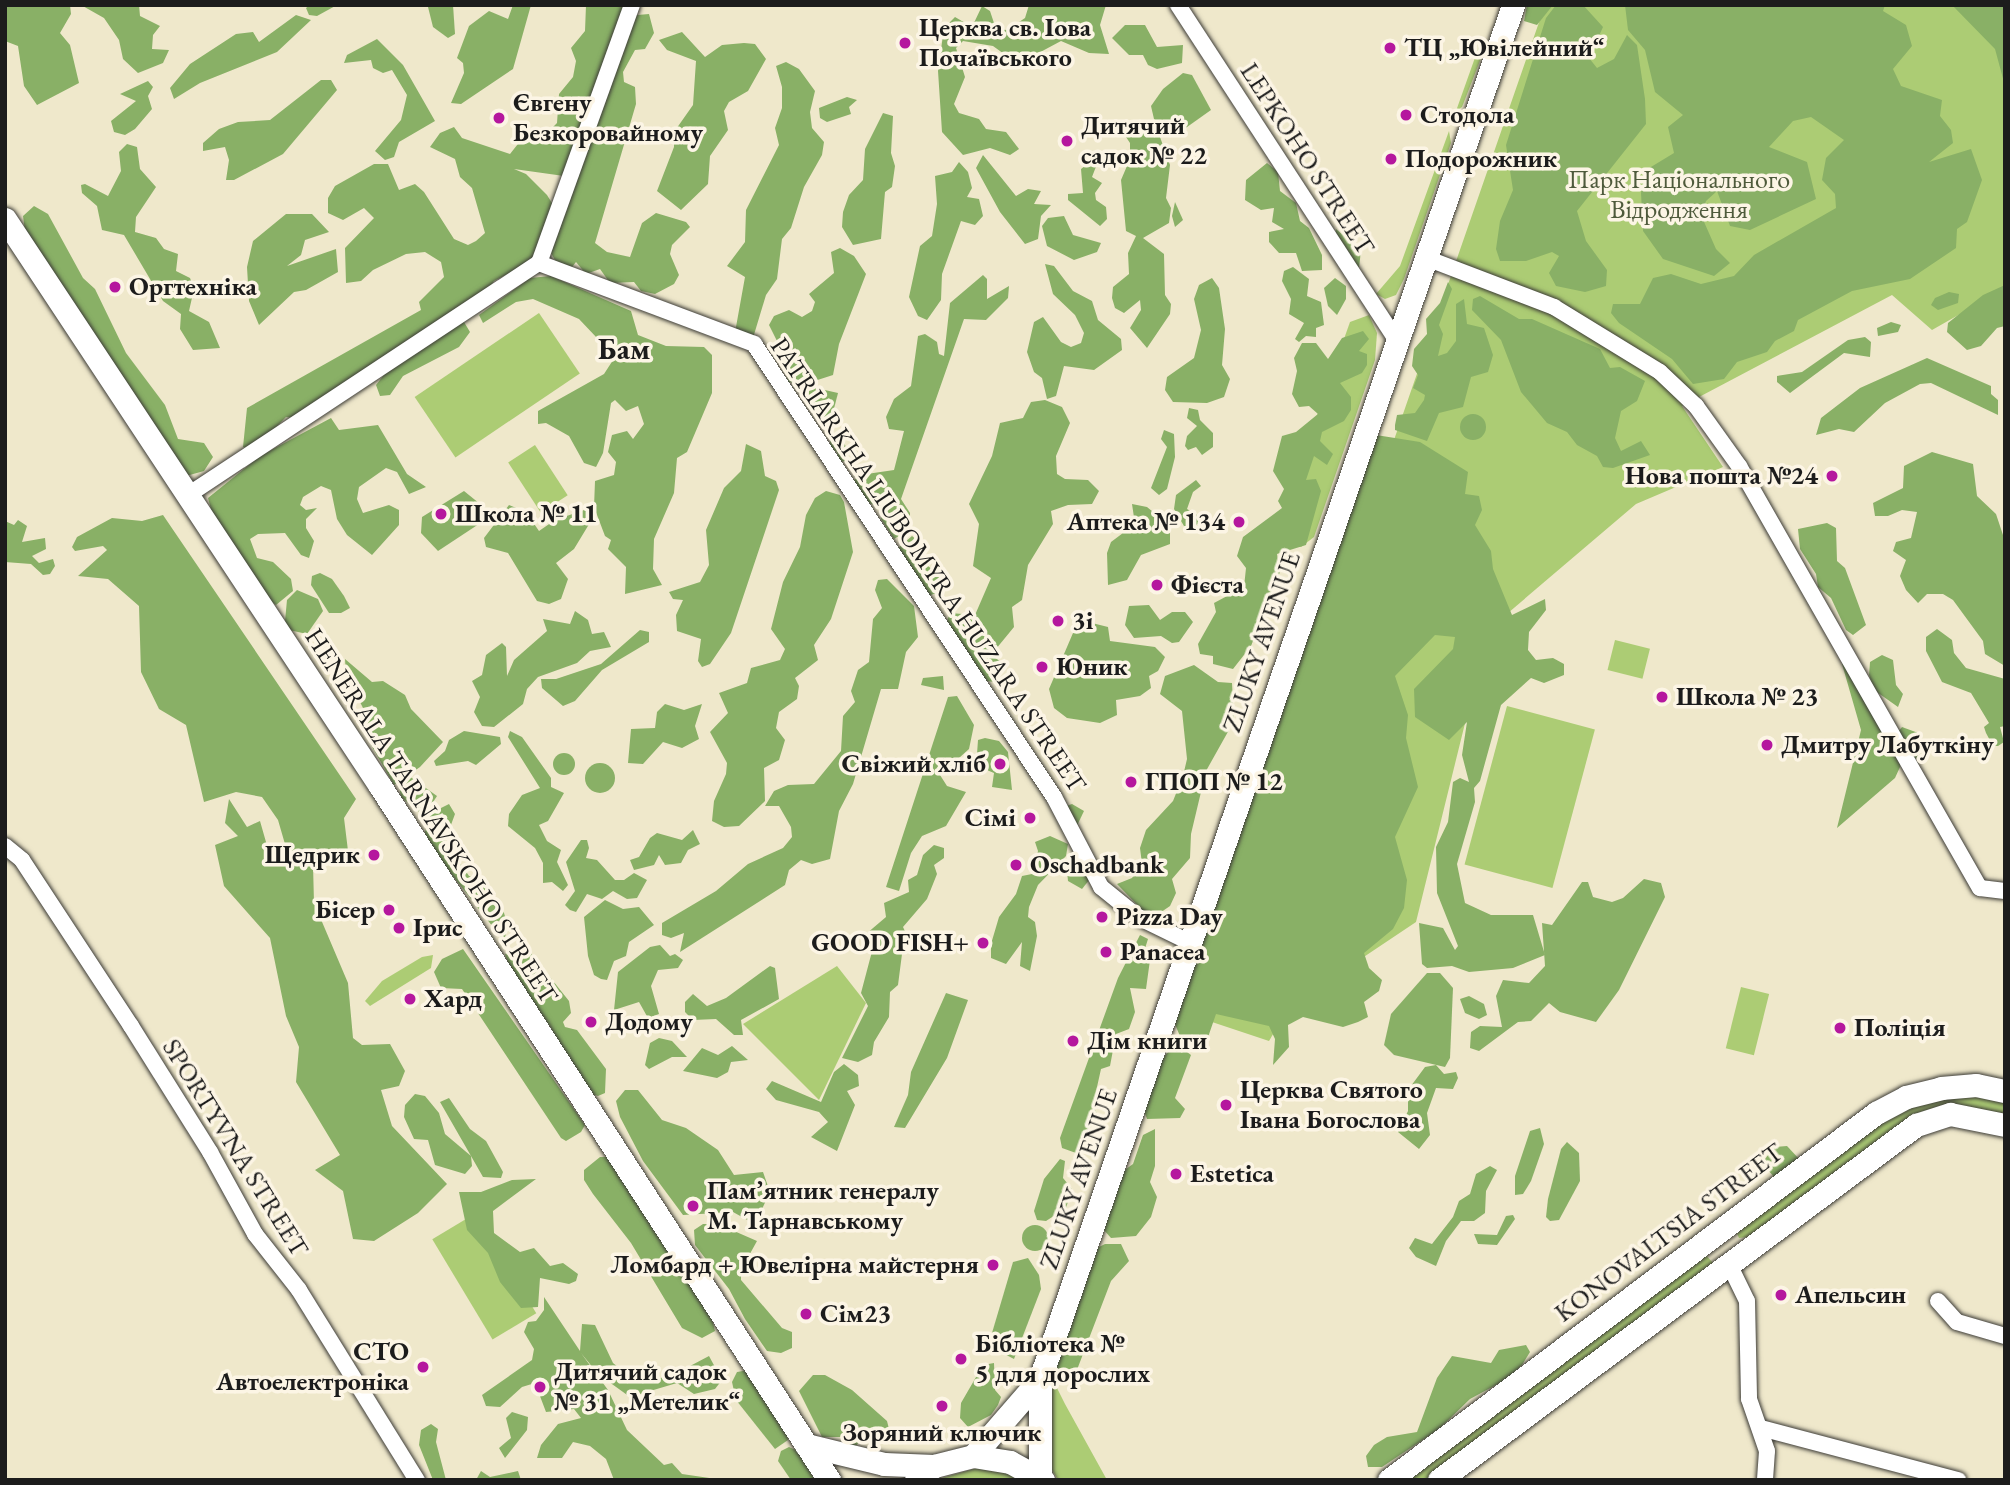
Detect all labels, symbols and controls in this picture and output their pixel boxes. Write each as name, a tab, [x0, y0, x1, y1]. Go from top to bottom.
place label: Церква св. Іова Почаївського	[919, 12, 1091, 74]
place label: ТЦ „Ювілейний“	[1404, 32, 1605, 64]
marker: Церква св. Іова Почаївського	[897, 35, 913, 51]
marker: ТЦ „Ювілейний“	[1382, 40, 1398, 56]
street label: LEPKOHO STREET	[1233, 57, 1381, 261]
place label: Євгену Безкоровайному	[513, 87, 703, 148]
place label: Стодола	[1420, 99, 1514, 131]
marker: Стодола	[1398, 107, 1414, 123]
marker: Євгену Безкоровайному	[491, 110, 507, 126]
place label: Дитячий садок № 22	[1081, 110, 1207, 172]
marker: Дитячий садок № 22	[1059, 133, 1075, 149]
place label: Подорожник	[1405, 143, 1557, 175]
marker: Подорожник	[1383, 151, 1399, 167]
park label: Парк Національного Відродження	[1568, 164, 1790, 226]
place label: Оргтехніка	[129, 271, 257, 303]
marker: Оргтехніка	[107, 279, 123, 295]
district label: Бам	[598, 331, 650, 367]
street label: PATRIARKHA LIUBOMYRA HUZARA STREET	[764, 332, 1092, 798]
place label: Нова пошта №24	[1625, 460, 1818, 492]
marker: Нова пошта №24	[1824, 468, 1840, 484]
place label: Школа № 11	[455, 498, 598, 530]
marker: Школа № 11	[433, 506, 449, 522]
place label: Аптека № 134	[1067, 506, 1225, 538]
marker: Аптека № 134	[1231, 514, 1247, 530]
street label: ZLUKY AVENUE	[1216, 548, 1308, 736]
place label: Фієста	[1171, 569, 1244, 601]
marker: Фієста	[1149, 577, 1165, 593]
place label: 3i	[1072, 605, 1093, 637]
marker: 3i	[1050, 613, 1066, 629]
street label: HENERALA TARNAVSKOHO STREET	[298, 623, 564, 1009]
place label: Юник	[1056, 651, 1128, 683]
marker: Юник	[1034, 659, 1050, 675]
place label: Школа № 23	[1676, 681, 1819, 713]
marker: Школа № 23	[1654, 689, 1670, 705]
place label: Дмитру Лабуткіну	[1781, 729, 1994, 761]
marker: Дмитру Лабуткіну	[1759, 737, 1775, 753]
place label: Свіжий хліб	[842, 748, 986, 780]
marker: Свіжий хліб	[992, 756, 1008, 772]
place label: ГПОП № 12	[1145, 766, 1283, 798]
marker: ГПОП № 12	[1123, 774, 1139, 790]
place label: Сімі	[965, 802, 1016, 834]
marker: Сімі	[1022, 810, 1038, 826]
place label: Щедрик	[265, 839, 360, 871]
marker: Щедрик	[366, 847, 382, 863]
place label: Oschadbank	[1030, 849, 1164, 881]
marker: Oschadbank	[1008, 857, 1024, 873]
place label: Бісер	[315, 894, 375, 926]
place label: Pizza Day	[1116, 901, 1223, 933]
marker: Бісер	[381, 902, 397, 918]
marker: Pizza Day	[1094, 909, 1110, 925]
place label: Ірис	[413, 912, 463, 944]
marker: Ірис	[391, 920, 407, 936]
place label: GOOD FISH+	[811, 927, 969, 959]
marker: GOOD FISH+	[975, 935, 991, 951]
place label: Panacea	[1120, 936, 1205, 968]
marker: Panacea	[1098, 944, 1114, 960]
place label: Хард	[424, 983, 482, 1015]
marker: Хард	[402, 991, 418, 1007]
place label: Додому	[605, 1006, 693, 1038]
place label: Поліція	[1854, 1012, 1946, 1044]
marker: Додому	[583, 1014, 599, 1030]
marker: Поліція	[1832, 1020, 1848, 1036]
place label: Дім книги	[1087, 1025, 1207, 1057]
street label: SPORTYVNA STREET	[155, 1033, 315, 1263]
marker: Дім книги	[1065, 1033, 1081, 1049]
place label: Церква Святого Івана Богослова	[1240, 1074, 1423, 1136]
street label: ZLUKY AVENUE	[1033, 1085, 1125, 1273]
marker: Церква Святого Івана Богослова	[1218, 1097, 1234, 1113]
street label: KONOVALTSIA STREET	[1549, 1137, 1789, 1329]
place label: Estetica	[1190, 1158, 1274, 1190]
marker: Estetica	[1168, 1166, 1184, 1182]
place label: Пам’ятник генералу М. Тарнавському	[707, 1175, 939, 1236]
marker: Пам’ятник генералу М. Тарнавському	[685, 1198, 701, 1214]
place label: Ломбард + Ювелірна майстерня	[610, 1249, 979, 1281]
marker: Ломбард + Ювелірна майстерня	[985, 1257, 1001, 1273]
place label: Апельсин	[1795, 1279, 1906, 1311]
marker: Апельсин	[1773, 1287, 1789, 1303]
place label: Сім23	[820, 1298, 891, 1330]
marker: Сім23	[798, 1306, 814, 1322]
place label: Бібліотека № 5 для дорослих	[975, 1328, 1150, 1390]
place label: СТО Автоелектроніка	[216, 1336, 409, 1398]
marker: Бібліотека № 5 для дорослих	[953, 1351, 969, 1367]
place label: Дитячий садок № 31 „Метелик“	[554, 1356, 740, 1418]
marker: СТО Автоелектроніка	[415, 1359, 431, 1375]
marker: Дитячий садок № 31 „Метелик“	[532, 1379, 548, 1395]
marker: Зоряний ключик	[934, 1398, 950, 1414]
place label: Зоряний ключик	[843, 1417, 1041, 1449]

